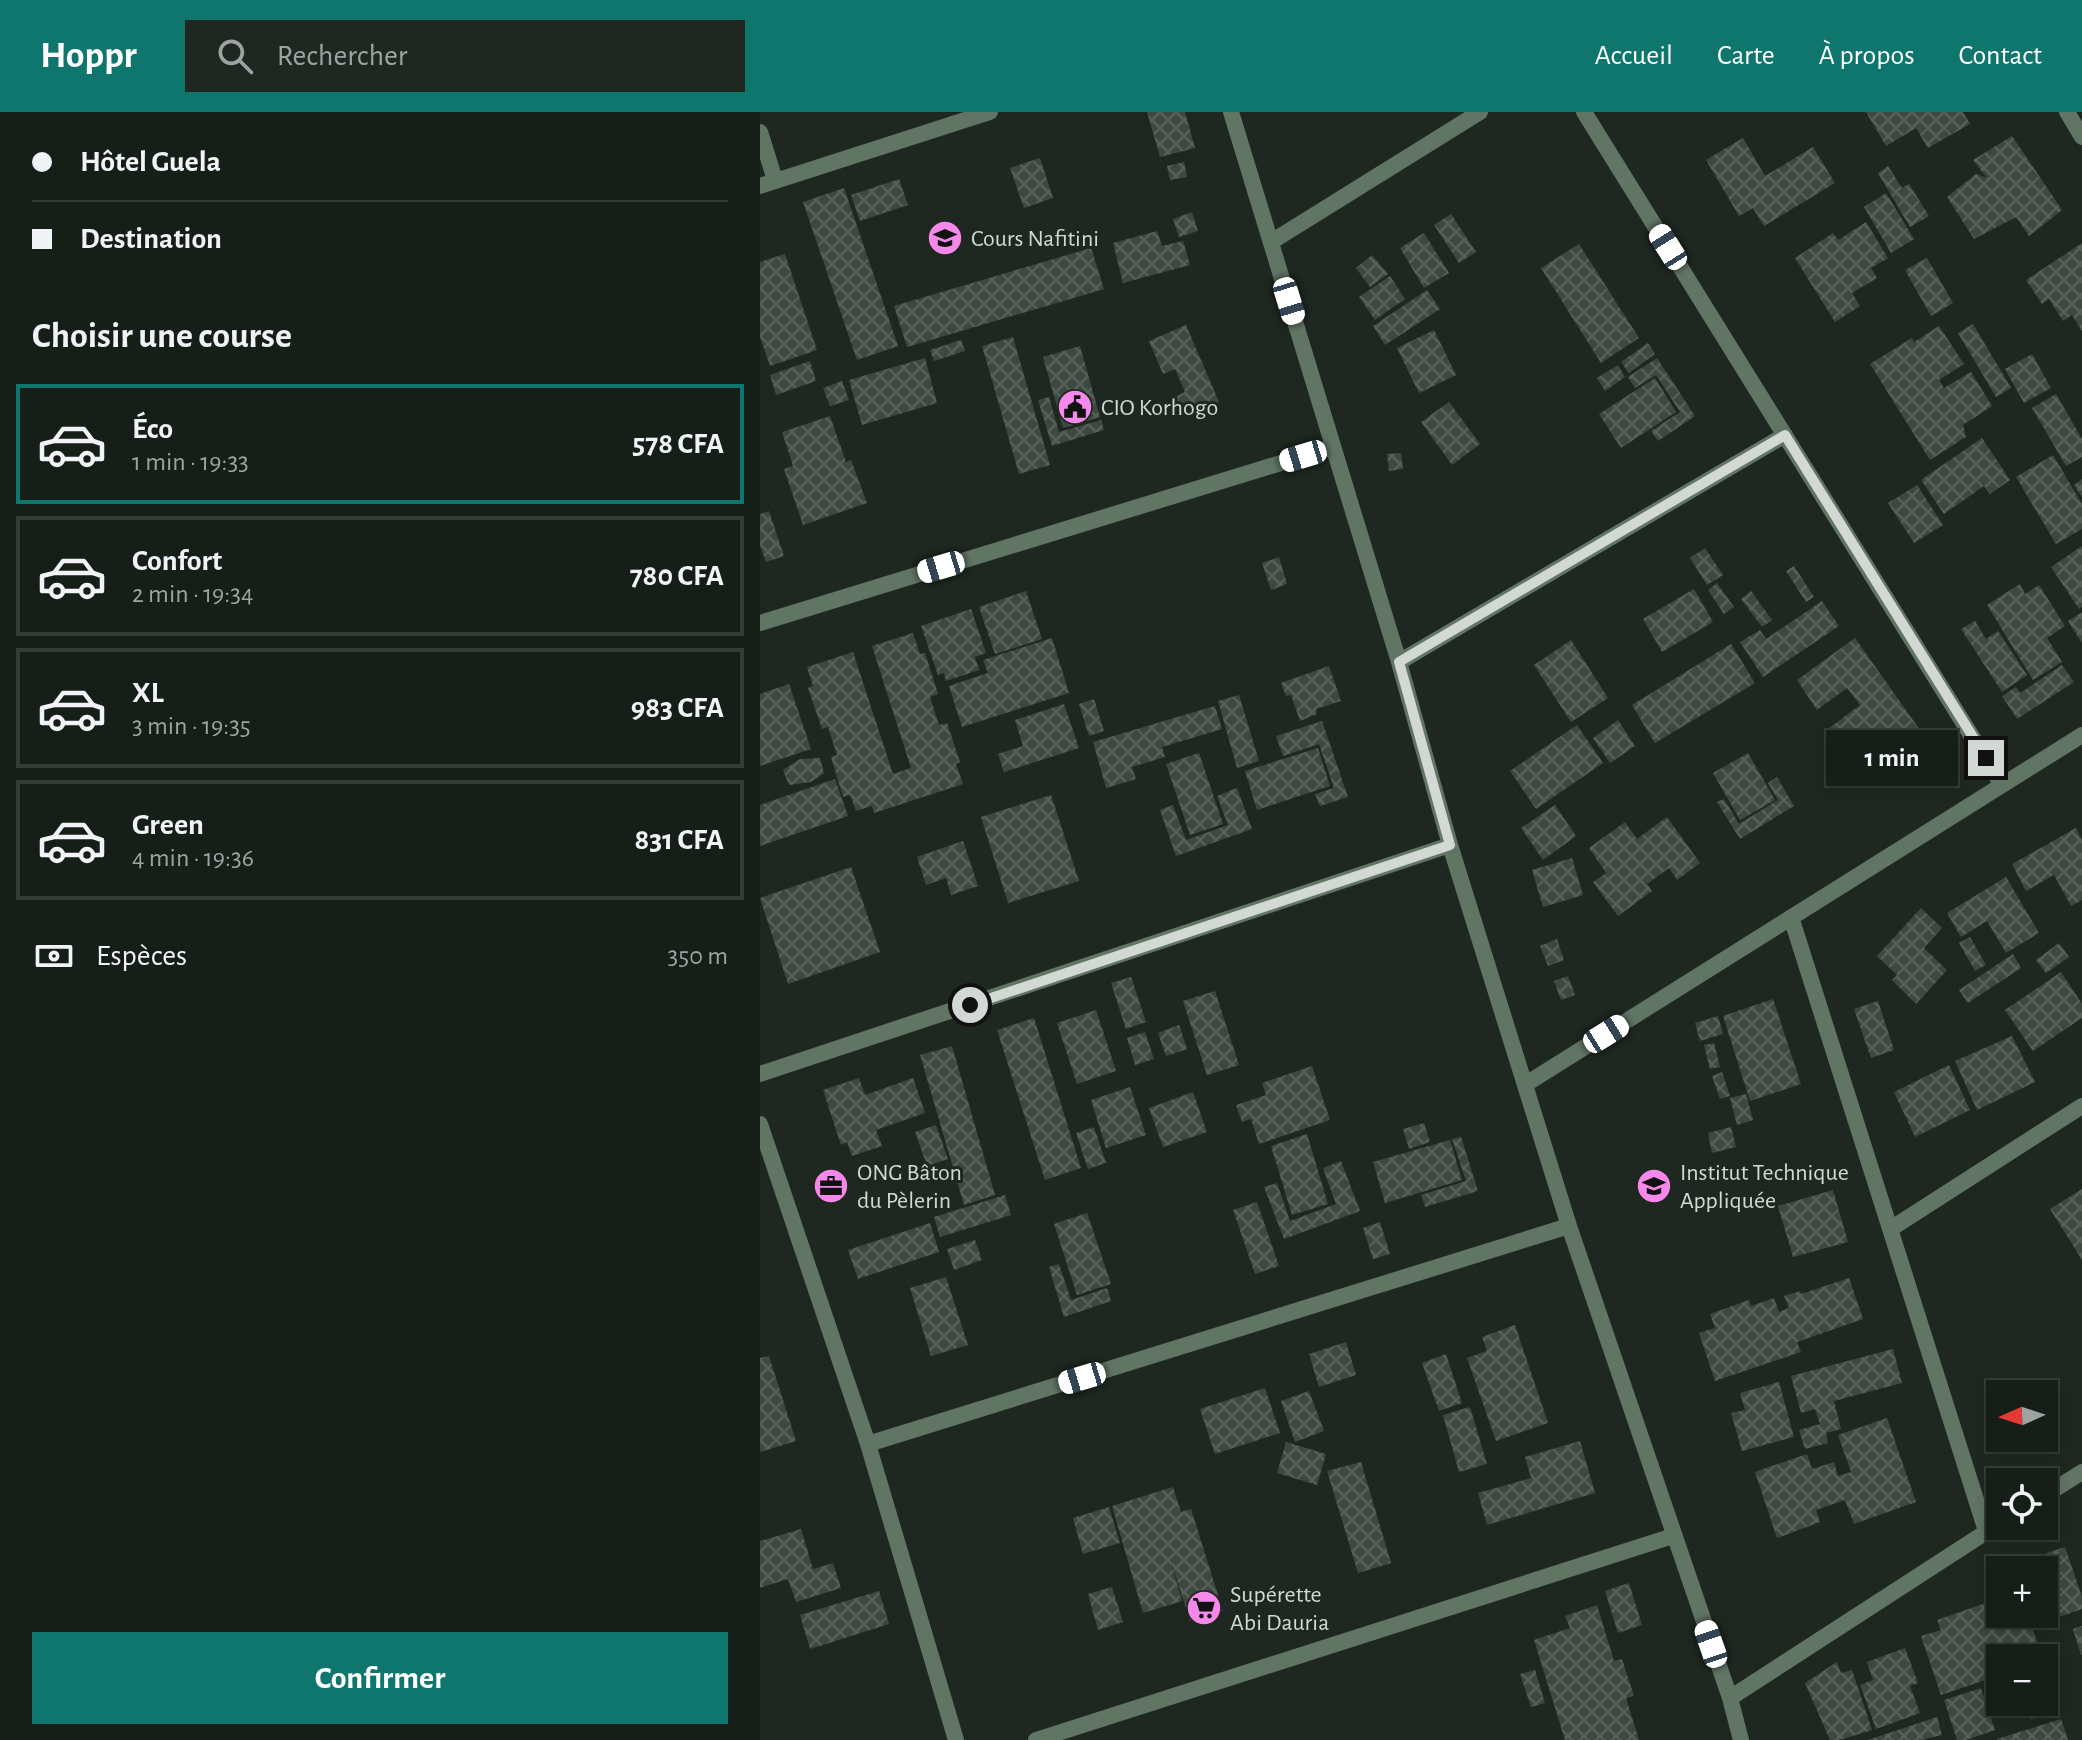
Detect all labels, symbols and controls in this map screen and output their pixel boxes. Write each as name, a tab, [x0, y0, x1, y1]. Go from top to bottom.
search box	[185, 20, 745, 92]
icon: search	[213, 34, 257, 78]
text: Hoppr	[40, 37, 137, 75]
text: Rechercher	[277, 41, 408, 71]
text: Accueil	[1595, 42, 1673, 70]
text: Carte	[1717, 42, 1775, 70]
text: À propos	[1819, 42, 1915, 70]
text: Contact	[1959, 42, 2042, 70]
text: Hôtel Guela	[80, 147, 221, 177]
school or university icon: Cours Nafitini	[926, 219, 964, 257]
car	[1645, 220, 1691, 274]
text: Destination	[80, 224, 222, 254]
place label: Cours Nafitini	[971, 227, 1099, 251]
car	[1271, 275, 1307, 327]
text: Choisir une course	[32, 318, 292, 354]
public building icon: CIO Korhogo	[1056, 388, 1094, 426]
place label: CIO Korhogo	[1101, 396, 1218, 420]
icon: car	[36, 408, 108, 480]
text: Éco	[132, 414, 173, 444]
text: 578 CFA	[632, 429, 724, 459]
car	[1277, 438, 1329, 474]
text: 1 min · 19:33	[132, 449, 249, 475]
icon: car	[36, 540, 108, 612]
text: Confort	[132, 546, 222, 576]
car	[915, 549, 967, 585]
text: 780 CFA	[630, 561, 724, 591]
text: 2 min · 19:34	[132, 581, 254, 607]
icon: car	[36, 672, 108, 744]
text: XL	[132, 678, 164, 708]
text: 983 CFA	[631, 693, 724, 723]
text: 3 min · 19:35	[132, 713, 251, 739]
callout: 1 min	[1826, 730, 1958, 786]
route end	[1968, 740, 2004, 776]
text: 1 min	[1865, 745, 1919, 771]
icon: car	[36, 804, 108, 876]
text: Green	[132, 810, 204, 840]
text: 831 CFA	[635, 825, 724, 855]
text: 4 min · 19:36	[132, 845, 254, 871]
icon: cash	[32, 934, 76, 978]
text: Espèces	[96, 941, 187, 971]
text: 350 m	[668, 943, 728, 969]
route start	[952, 987, 988, 1023]
car	[1579, 1011, 1633, 1057]
place label: ONG Bâton du Pèlerin	[857, 1161, 962, 1213]
place label: Institut Technique Appliquée	[1680, 1161, 1849, 1213]
office icon: ONG Bâton du Pèlerin	[812, 1167, 850, 1205]
school or university icon: Institut Technique Appliquée	[1635, 1167, 1673, 1205]
car	[1056, 1360, 1108, 1396]
north arrow	[1986, 1380, 2058, 1452]
map controls	[1986, 1380, 2058, 1716]
button: locate	[1986, 1468, 2058, 1540]
button: +	[1986, 1556, 2058, 1628]
place label: Supérette Abi Dauria	[1230, 1583, 1329, 1635]
supermarket icon: Supérette Abi Dauria	[1185, 1589, 1223, 1627]
car	[1692, 1617, 1730, 1671]
button: Confirmer	[32, 1632, 728, 1724]
button: −	[1986, 1644, 2058, 1716]

